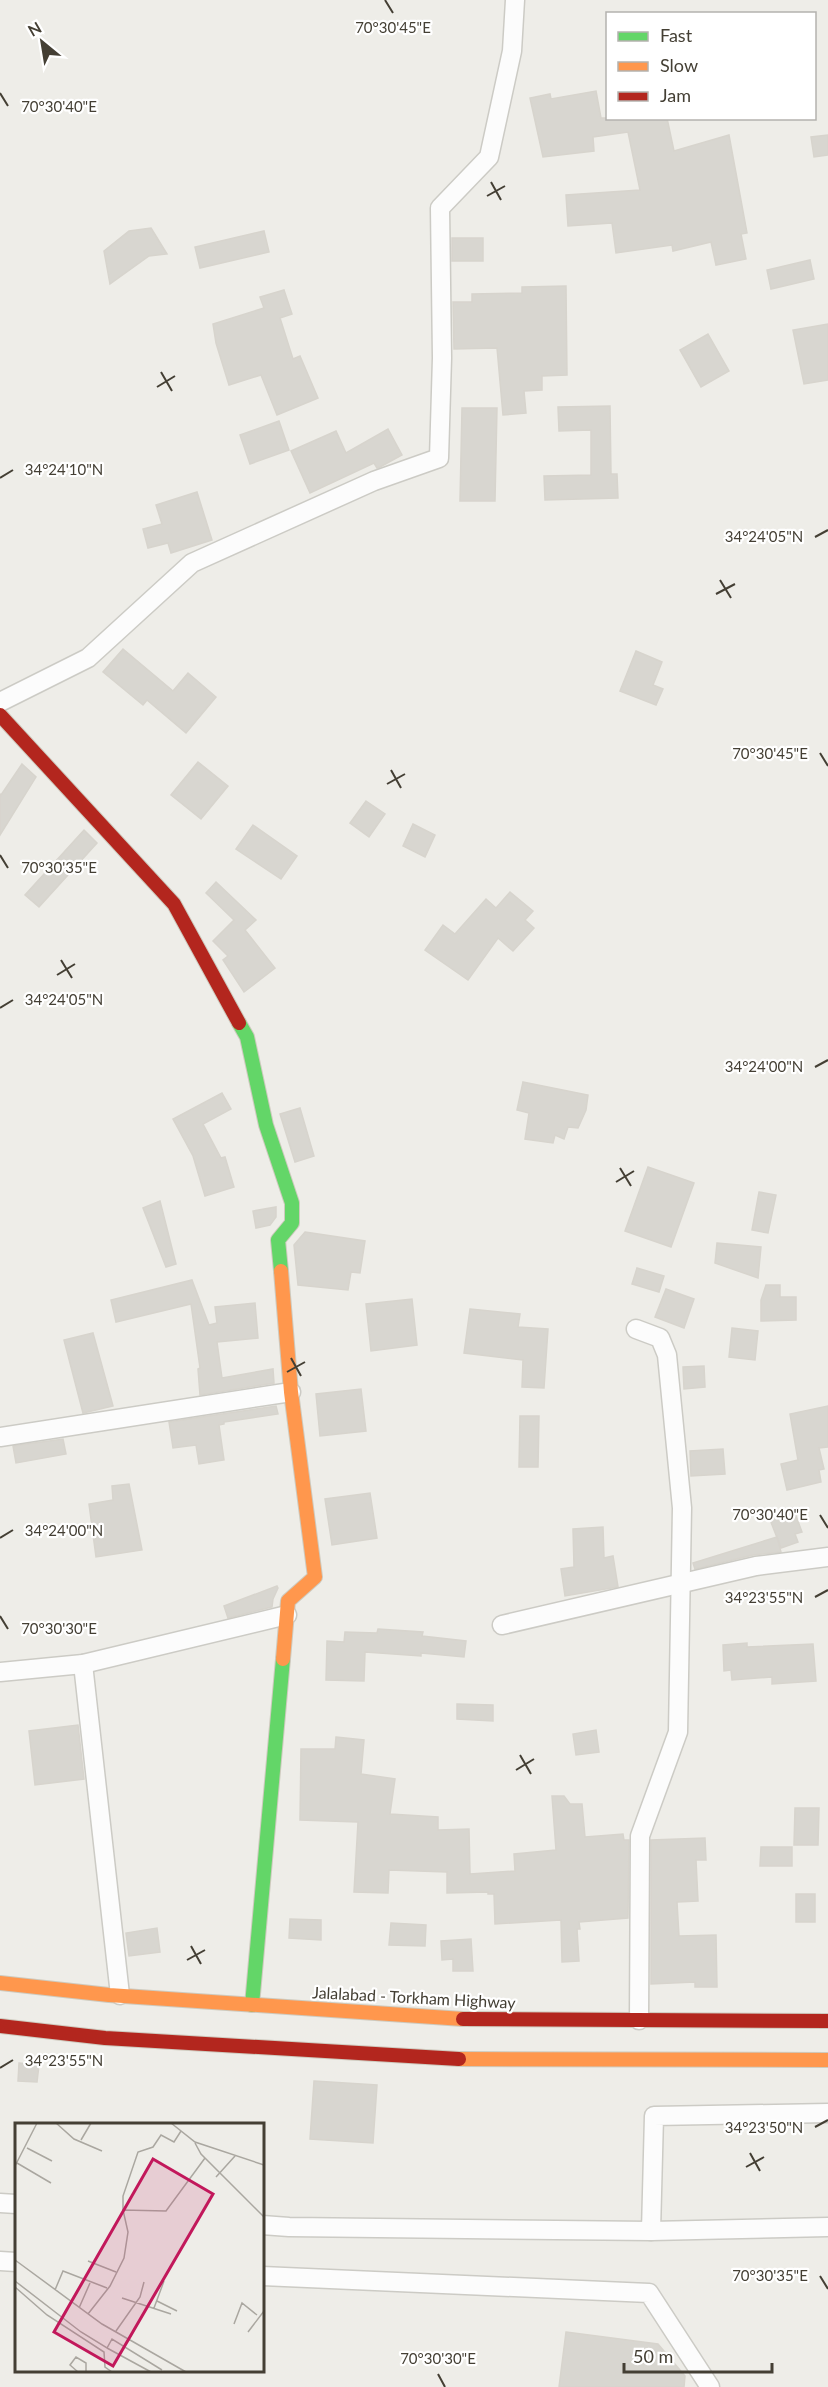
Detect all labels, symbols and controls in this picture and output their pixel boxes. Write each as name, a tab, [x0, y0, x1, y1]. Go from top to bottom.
north arrow	[12, 12, 72, 72]
legend	[606, 12, 816, 120]
text: N	[24, 17, 44, 40]
text: 70°30'45"E	[355, 18, 431, 36]
text: Fast	[660, 24, 693, 46]
text: Slow	[660, 54, 698, 76]
text: Jam	[660, 84, 691, 106]
text: 70°30'40"E	[21, 97, 97, 115]
text: 34°24'10"N	[25, 460, 103, 478]
text: 34°24'05"N	[725, 527, 803, 545]
text: 70°30'45"E	[732, 744, 808, 762]
text: 70°30'35"E	[21, 858, 97, 876]
text: 34°24'05"N	[25, 990, 103, 1008]
text: 34°24'00"N	[725, 1057, 803, 1075]
text: 70°30'40"E	[732, 1505, 808, 1523]
text: 34°24'00"N	[25, 1521, 103, 1539]
text: 34°23'55"N	[725, 1588, 803, 1606]
text: 70°30'30"E	[21, 1619, 97, 1637]
street label: Jalalabad - Torkham Highway	[312, 1982, 517, 2012]
text: 34°23'55"N	[25, 2051, 103, 2069]
text: 34°23'50"N	[725, 2118, 803, 2136]
inset map	[15, 2123, 264, 2372]
text: 70°30'35"E	[732, 2266, 808, 2284]
scale bar	[624, 2336, 772, 2374]
text: 50 m	[633, 2345, 673, 2367]
text: 70°30'30"E	[400, 2349, 476, 2367]

